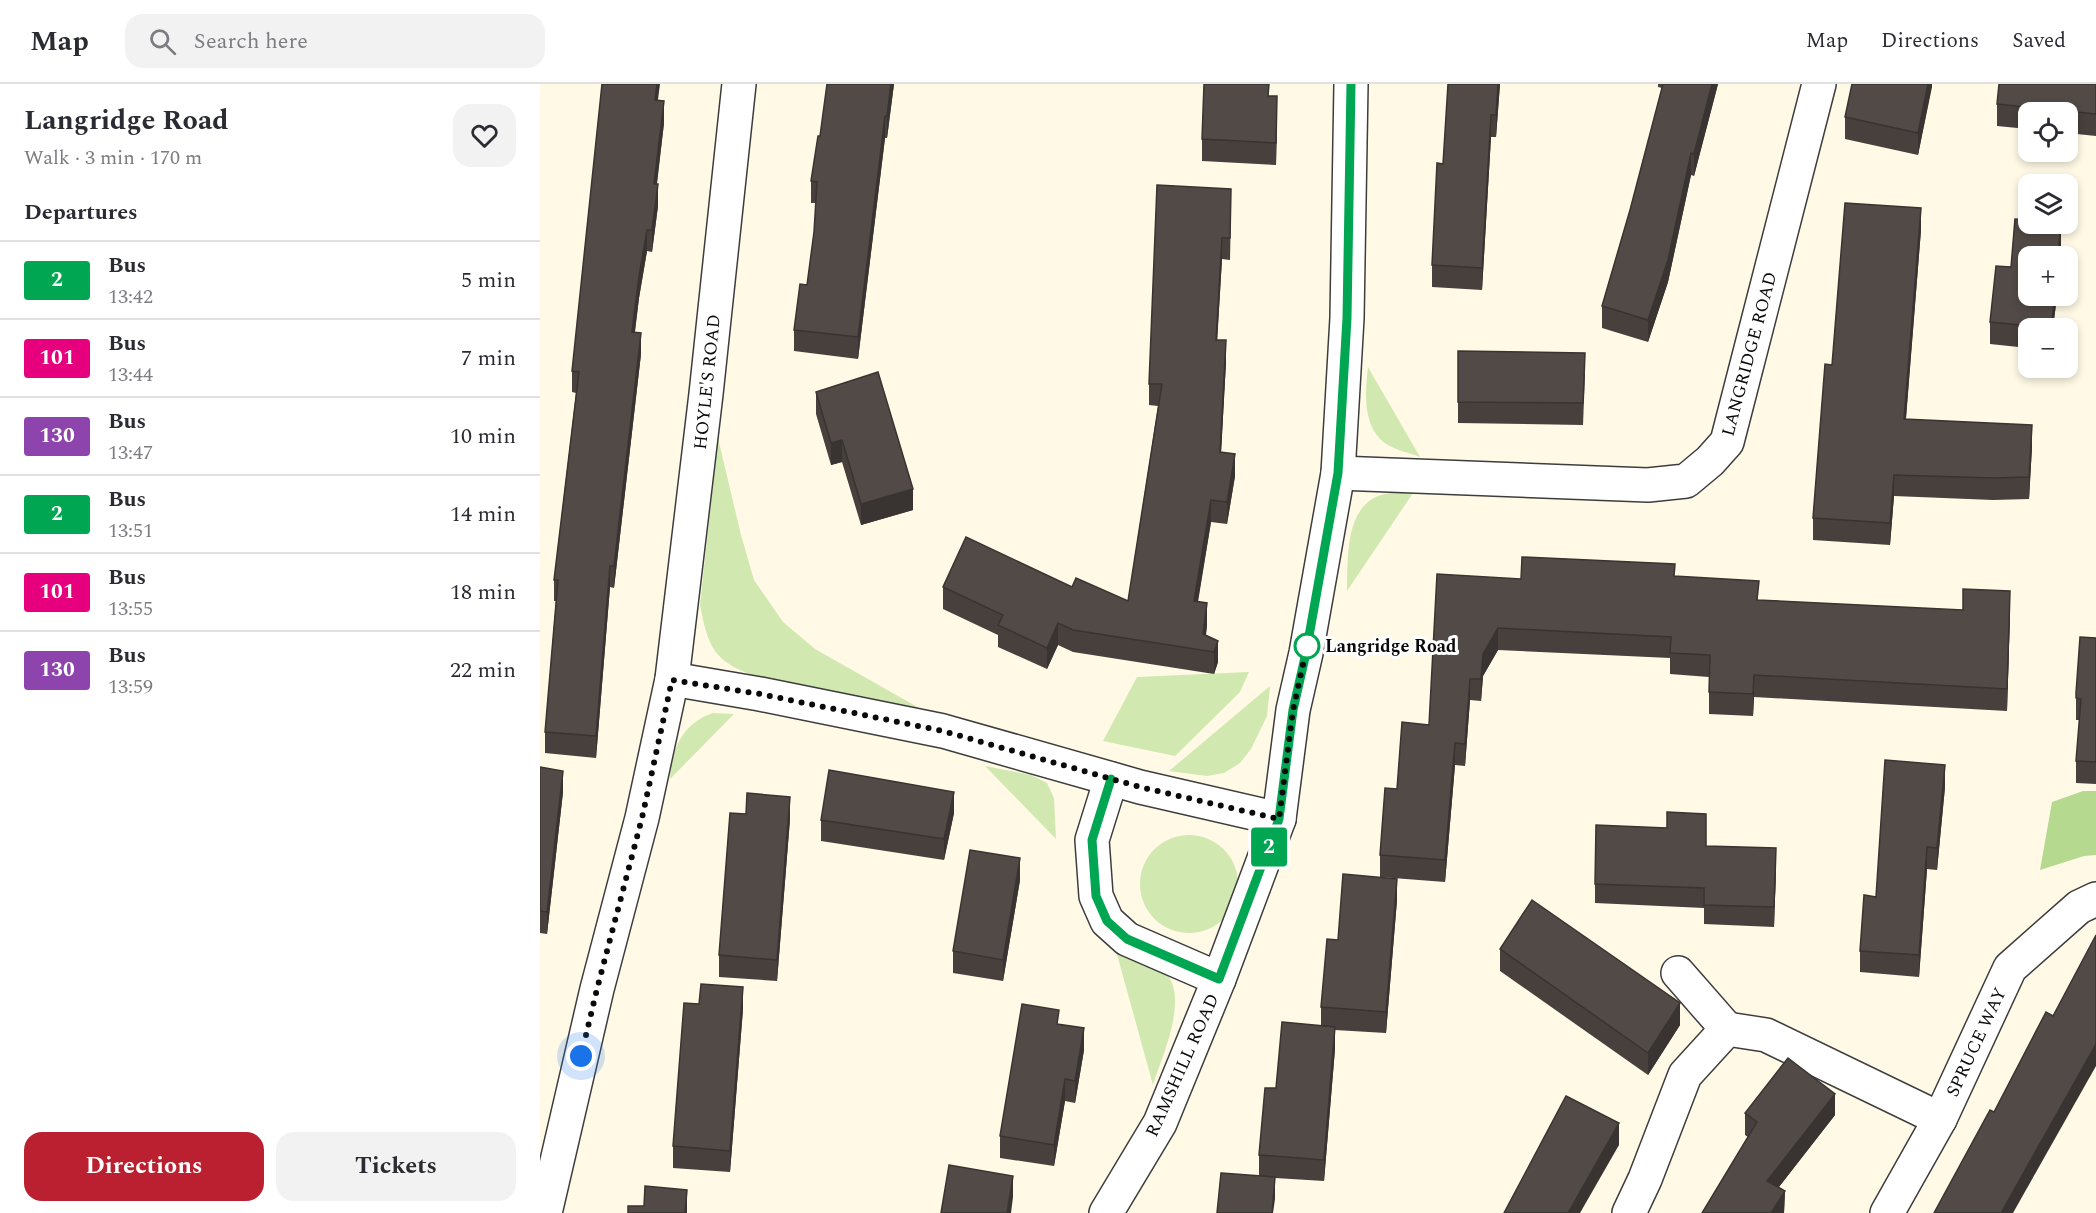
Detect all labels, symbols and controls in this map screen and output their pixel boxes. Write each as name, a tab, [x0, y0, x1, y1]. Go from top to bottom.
search box	[125, 14, 545, 68]
text: Map	[30, 20, 89, 63]
icon: search	[146, 25, 179, 58]
text: Search here	[194, 25, 308, 58]
text: Map	[1806, 25, 1848, 57]
text: Directions	[1881, 25, 1979, 57]
text: Saved	[2012, 25, 2066, 57]
text: Langridge Road	[24, 99, 229, 142]
map controls	[2018, 102, 2078, 378]
button: locate	[2018, 102, 2078, 162]
button: heart	[453, 104, 516, 167]
text: Walk · 3 min · 170 m	[24, 143, 202, 173]
button: layers	[2018, 174, 2078, 234]
text: Departures	[24, 196, 138, 229]
button: +	[2018, 246, 2078, 306]
text: Bus	[108, 249, 146, 282]
text: 2	[51, 264, 63, 296]
text: 5 min	[461, 264, 516, 297]
street label: LANGRIDGE ROAD	[1715, 269, 1784, 439]
text: 13:42	[108, 282, 153, 312]
street label: HOYLE'S ROAD	[687, 313, 728, 451]
button: −	[2018, 318, 2078, 378]
text: Bus	[108, 327, 146, 360]
text: 101	[39, 342, 75, 374]
text: 7 min	[461, 342, 516, 375]
text: 13:44	[108, 360, 153, 390]
text: Bus	[108, 405, 146, 438]
text: 130	[39, 420, 75, 452]
text: 10 min	[450, 420, 516, 453]
text: 13:47	[108, 438, 153, 468]
text: Bus	[108, 483, 146, 516]
text: 2	[51, 498, 63, 530]
text: 14 min	[450, 498, 516, 531]
text: 13:51	[108, 516, 153, 546]
text: Bus	[108, 561, 146, 594]
text: 101	[39, 576, 75, 608]
text: 18 min	[450, 576, 516, 609]
text: 13:55	[108, 594, 153, 624]
marker: Langridge Road	[1294, 633, 1320, 659]
place label: Langridge Road	[1325, 633, 1457, 660]
text: Bus	[108, 639, 146, 672]
text: 130	[39, 654, 75, 686]
text: 22 min	[450, 654, 516, 687]
text: 13:59	[108, 672, 153, 702]
line badge: 2	[1250, 828, 1288, 867]
text: 2	[1263, 831, 1275, 863]
street label: SPRUCE WAY	[1939, 983, 2014, 1101]
street label: RAMSHILL ROAD	[1139, 989, 1226, 1141]
your location	[566, 1041, 596, 1071]
button: Directions	[24, 1132, 264, 1201]
button: Tickets	[276, 1132, 516, 1201]

